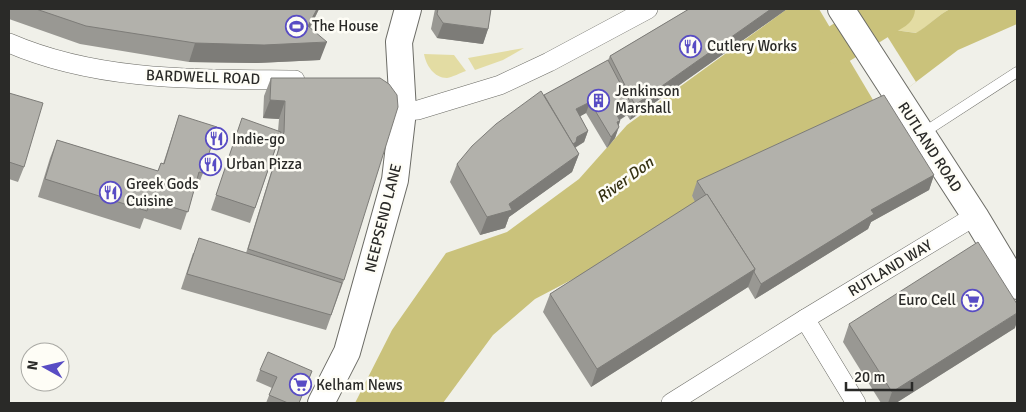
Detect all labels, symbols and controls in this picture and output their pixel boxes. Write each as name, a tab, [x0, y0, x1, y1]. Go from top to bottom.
sports icon: The House	[284, 14, 308, 38]
place label: The House	[312, 17, 379, 35]
restaurant icon: Cutlery Works	[679, 34, 703, 58]
place label: Cutlery Works	[707, 37, 797, 55]
street label: BARDWELL ROAD	[146, 66, 260, 88]
place label: Jenkinson Marshall	[615, 82, 680, 117]
building icon: Jenkinson Marshall	[587, 88, 611, 112]
street label: RUTLAND ROAD	[894, 99, 966, 195]
restaurant icon: Indie-go	[204, 127, 228, 151]
place label: Indie-go	[232, 130, 285, 148]
restaurant icon: Urban Pizza	[198, 152, 222, 176]
water label: River Don	[593, 152, 658, 207]
place label: Urban Pizza	[226, 155, 302, 173]
street label: NEEPSEND LANE	[361, 162, 405, 274]
place label: Greek Gods Cuisine	[126, 175, 199, 210]
restaurant icon: Greek Gods Cuisine	[98, 181, 122, 205]
street label: RUTLAND WAY	[845, 236, 936, 300]
supermarket icon: Euro Cell	[960, 288, 984, 312]
place label: Euro Cell	[898, 291, 956, 309]
north arrow	[20, 342, 70, 392]
text: N	[24, 359, 42, 371]
scale bar	[846, 360, 912, 392]
text: 20 m	[854, 368, 885, 386]
supermarket icon: Kelham News	[288, 373, 312, 397]
place label: Kelham News	[316, 376, 403, 394]

